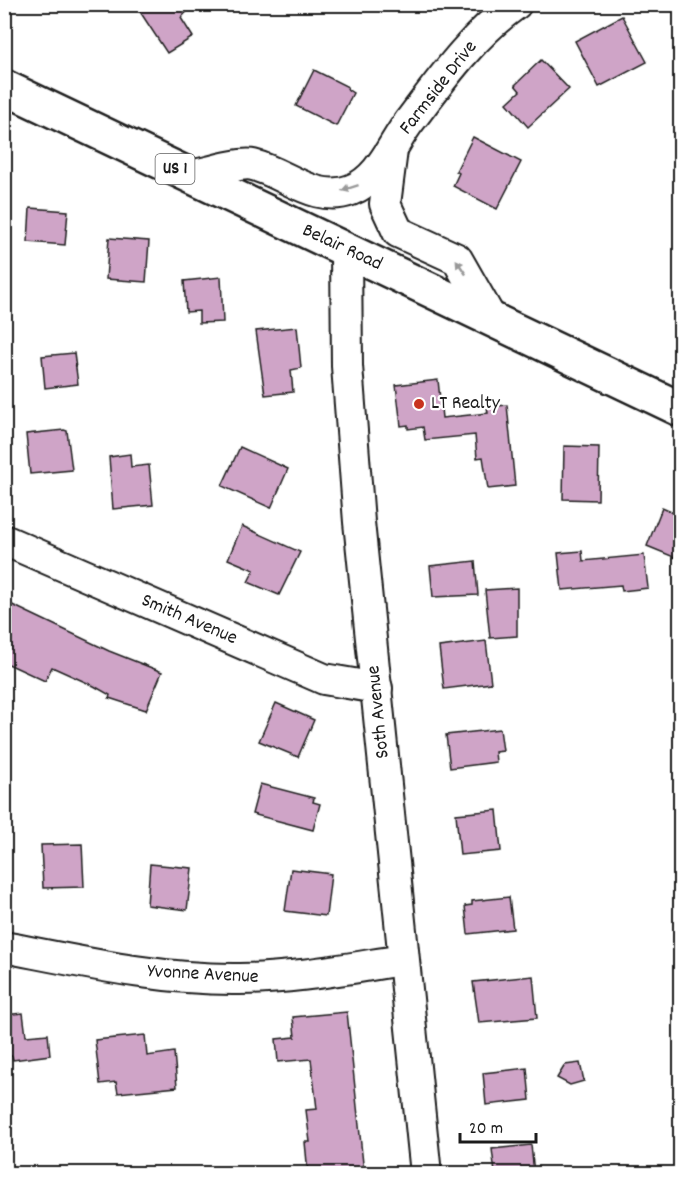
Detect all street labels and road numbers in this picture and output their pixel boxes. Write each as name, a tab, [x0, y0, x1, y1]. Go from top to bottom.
street label: Farmside Drive	[393, 35, 485, 141]
road number: US 1	[156, 154, 195, 184]
street label: Belair Road	[297, 217, 387, 279]
street label: Smith Avenue	[137, 587, 242, 653]
street label: Soth Avenue	[360, 664, 398, 760]
street label: Yvonne Avenue	[147, 958, 259, 992]

